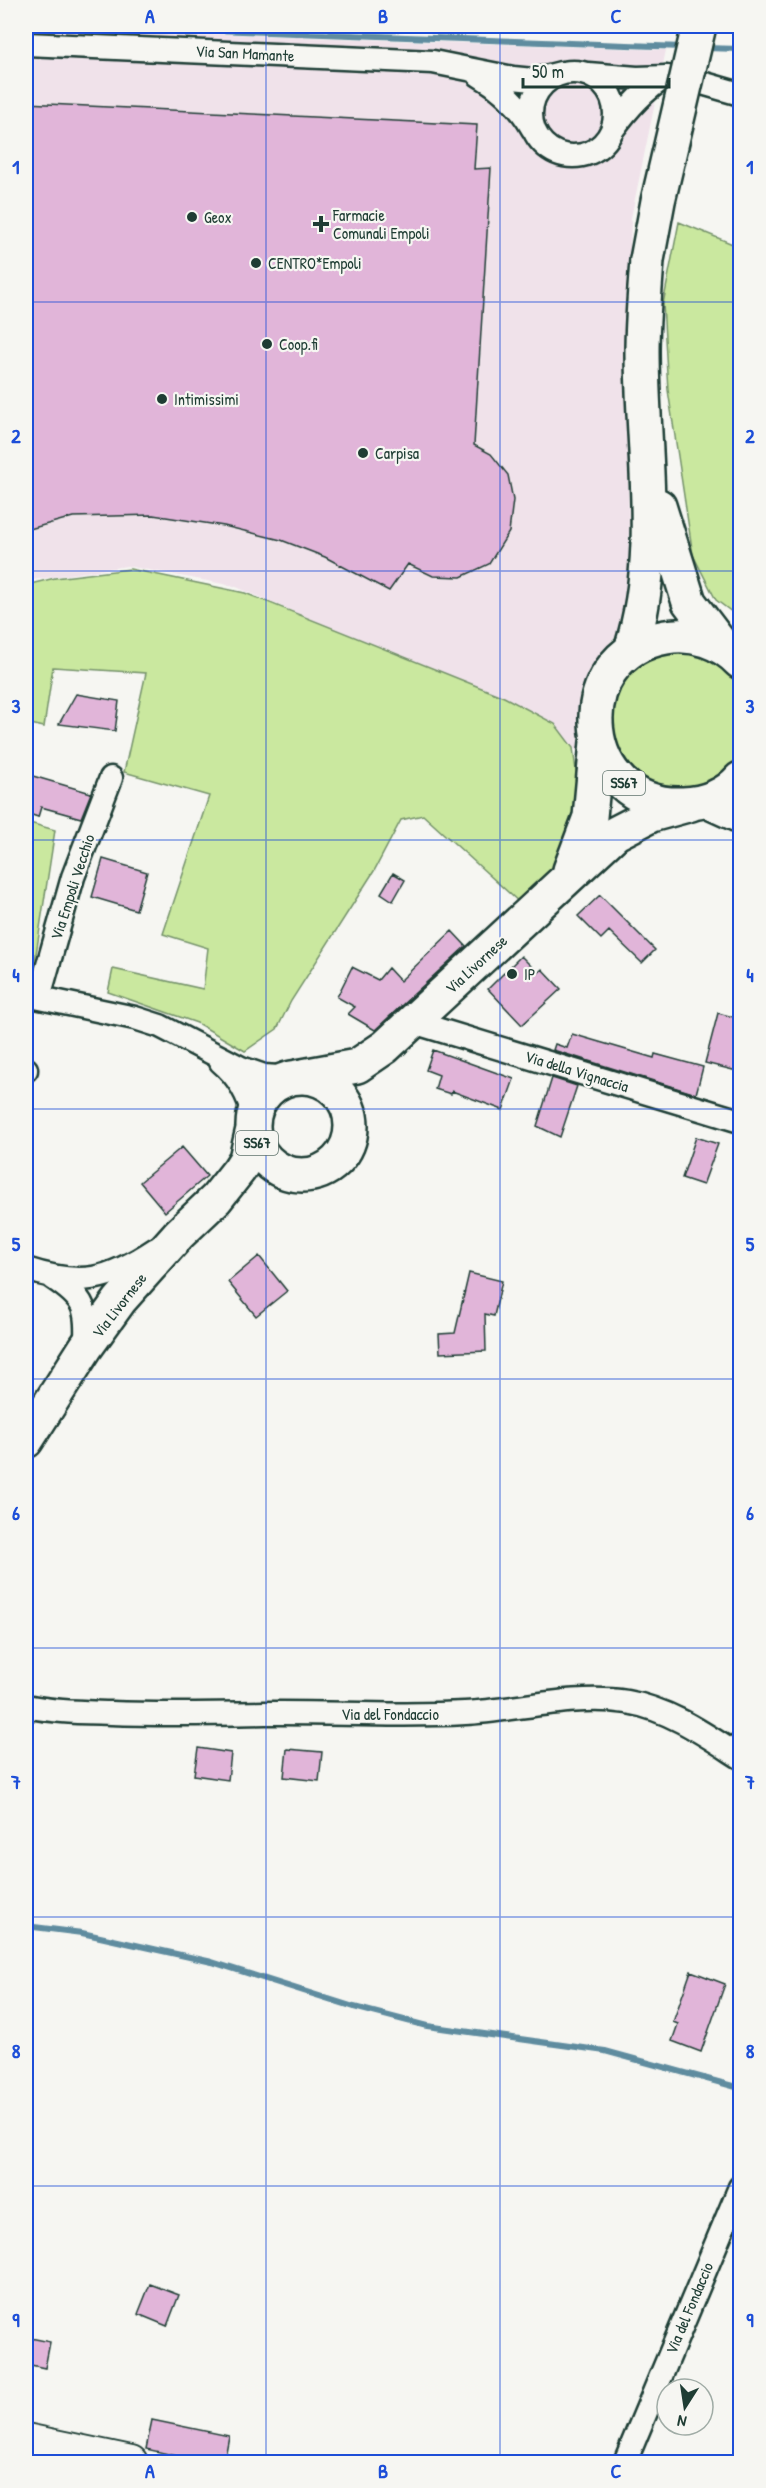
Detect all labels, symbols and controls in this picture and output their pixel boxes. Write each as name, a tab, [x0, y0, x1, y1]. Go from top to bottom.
text: A	[145, 2, 155, 29]
text: B	[378, 2, 388, 29]
text: C	[611, 2, 622, 29]
street label: Via San Mamante	[195, 39, 296, 67]
scale bar	[523, 51, 668, 89]
text: 50 m	[532, 59, 564, 84]
text: 1	[12, 153, 20, 180]
text: 1	[746, 153, 754, 180]
place label: Farmacie Comunali Empoli	[332, 204, 430, 244]
place label: Geox	[204, 206, 232, 228]
marker: Geox	[185, 210, 199, 224]
marker: Farmacie Comunali Empoli	[314, 217, 328, 231]
place label: CENTRO*Empoli	[268, 252, 362, 274]
marker: CENTRO*Empoli	[249, 256, 263, 270]
place label: Coop.fi	[279, 333, 318, 355]
marker: Coop.fi	[260, 337, 274, 351]
place label: Intimissimi	[174, 388, 239, 410]
marker: Intimissimi	[155, 392, 169, 406]
text: 2	[11, 422, 21, 449]
text: 2	[745, 422, 755, 449]
place label: Carpisa	[375, 442, 419, 464]
marker: Carpisa	[356, 446, 370, 460]
text: 3	[12, 692, 21, 719]
text: 3	[746, 692, 755, 719]
road number: SS67	[603, 771, 645, 795]
street label: Via Empoli Vecchio	[45, 831, 100, 943]
street label: Via Livornese	[440, 929, 512, 998]
text: 4	[12, 961, 20, 988]
text: 4	[746, 961, 754, 988]
place label: IP	[524, 963, 535, 985]
marker: IP	[505, 967, 519, 981]
street label: Via della Vignaccia	[522, 1045, 632, 1097]
road number: SS67	[236, 1131, 278, 1155]
text: 5	[12, 1230, 21, 1257]
text: 5	[746, 1230, 755, 1257]
street label: Via Livornese	[87, 1267, 152, 1342]
text: 6	[12, 1499, 20, 1526]
text: 6	[746, 1499, 754, 1526]
street label: Via del Fondaccio	[341, 1703, 439, 1725]
text: 7	[10, 1768, 21, 1795]
text: 7	[744, 1768, 755, 1795]
text: 8	[12, 2037, 21, 2064]
text: 8	[746, 2037, 755, 2064]
street label: Via del Fondaccio	[660, 2258, 718, 2357]
text: 9	[12, 2306, 20, 2333]
text: 9	[746, 2306, 754, 2333]
north arrow	[655, 2377, 715, 2437]
text: N	[675, 2410, 688, 2433]
text: A	[145, 2457, 155, 2484]
text: B	[378, 2457, 388, 2484]
text: C	[611, 2457, 622, 2484]

